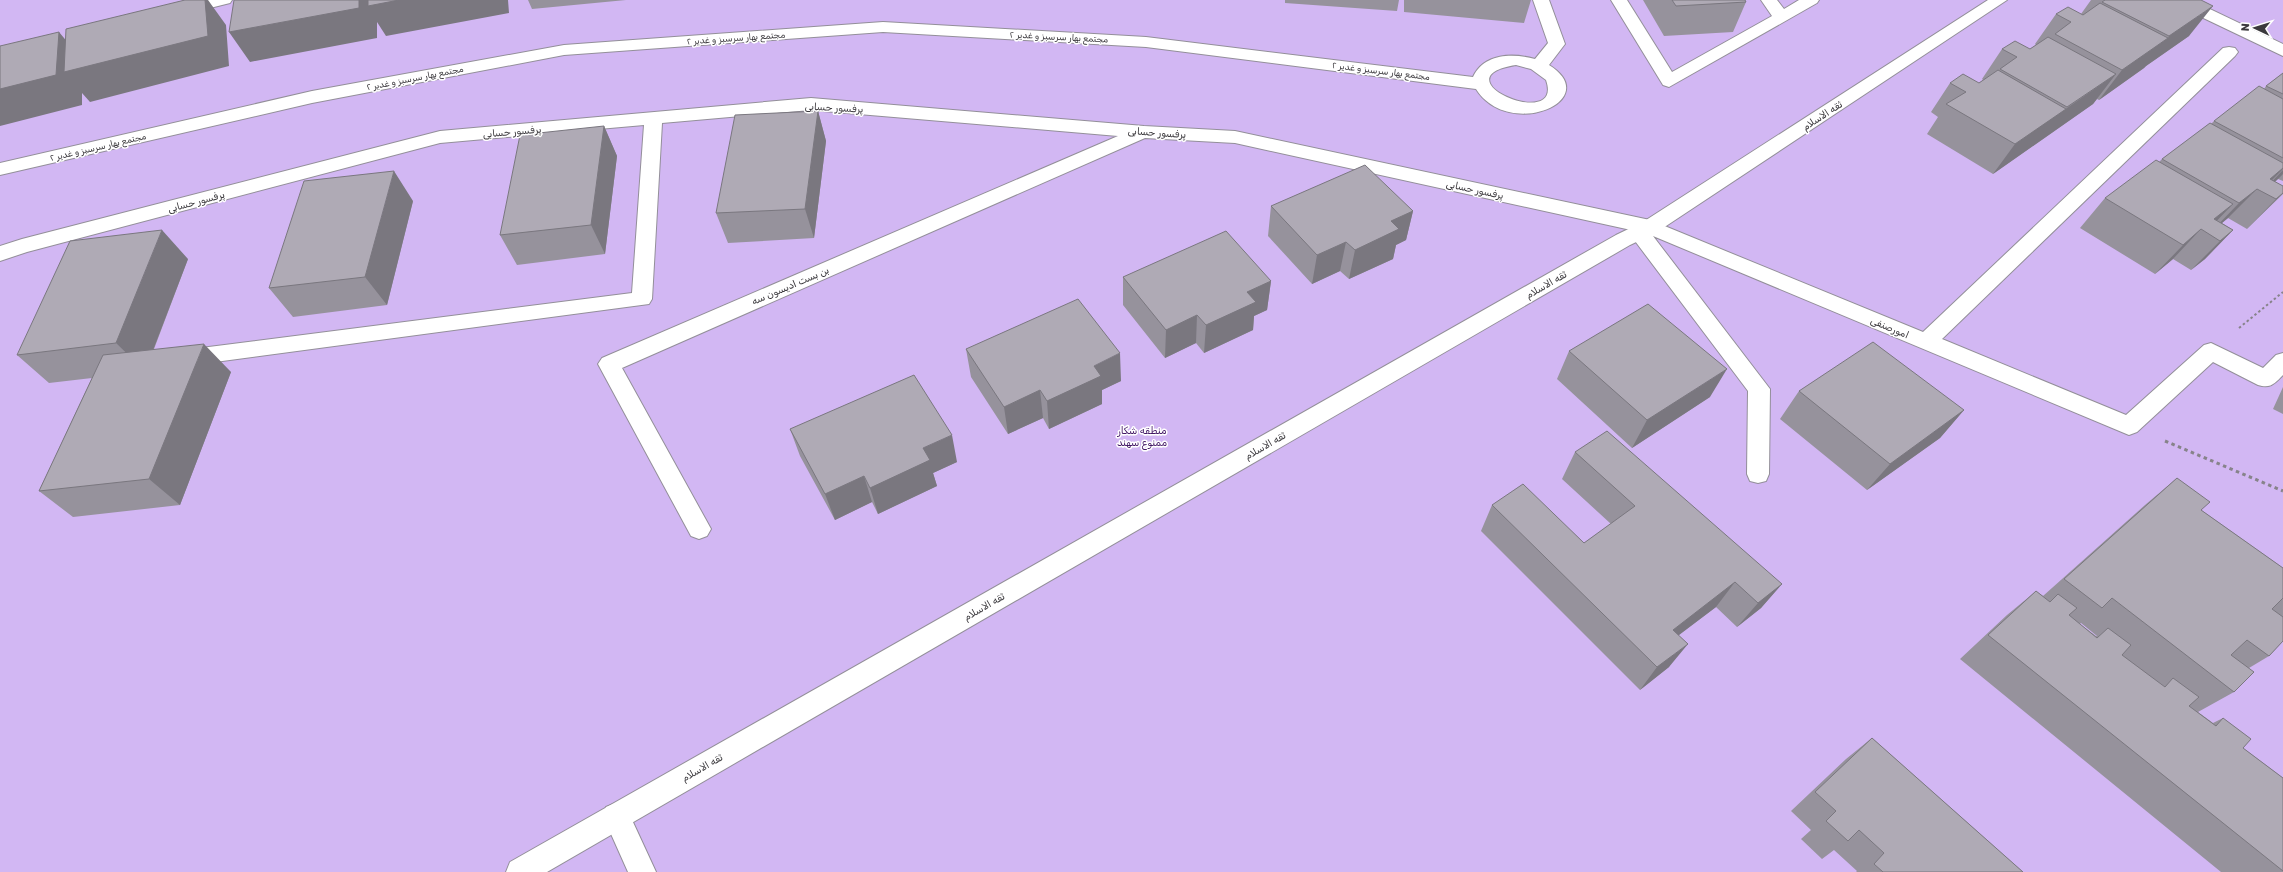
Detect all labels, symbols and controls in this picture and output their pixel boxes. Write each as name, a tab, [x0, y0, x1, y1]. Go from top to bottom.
north arrow	[2235, 8, 2275, 48]
text: N	[2239, 23, 2252, 32]
street label: مجتمع بهار سرسبز و غدیر ۲	[1009, 29, 1109, 46]
street label: مجتمع بهار سرسبز و غدیر ۲	[686, 30, 786, 47]
street label: مجتمع بهار سرسبز و غدیر ۲	[1331, 60, 1431, 83]
street label: مجتمع بهار سرسبز و غدیر ۲	[366, 64, 465, 93]
street label: ثقه الاسلام	[1800, 98, 1845, 133]
street label: پرفسور حسابی	[804, 100, 864, 117]
street label: پرفسور حسابی	[482, 123, 542, 142]
street label: پرفسور حسابی	[1127, 125, 1187, 142]
street label: مجتمع بهار سرسبز و غدیر ۲	[49, 131, 147, 164]
street label: پرفسور حسابی	[1445, 178, 1505, 203]
street label: پرفسور حسابی	[166, 188, 227, 216]
street label: بن بست ادیسون سه	[750, 264, 831, 308]
street label: ثقه الاسلام	[1524, 268, 1569, 301]
street label: امورصنفی	[1869, 314, 1911, 341]
park label: منطقه شکار ممنوع سهند	[1116, 425, 1167, 450]
street label: ثقه الاسلام	[1243, 429, 1288, 462]
street label: ثقه الاسلام	[962, 590, 1007, 623]
street label: ثقه الاسلام	[680, 751, 725, 784]

